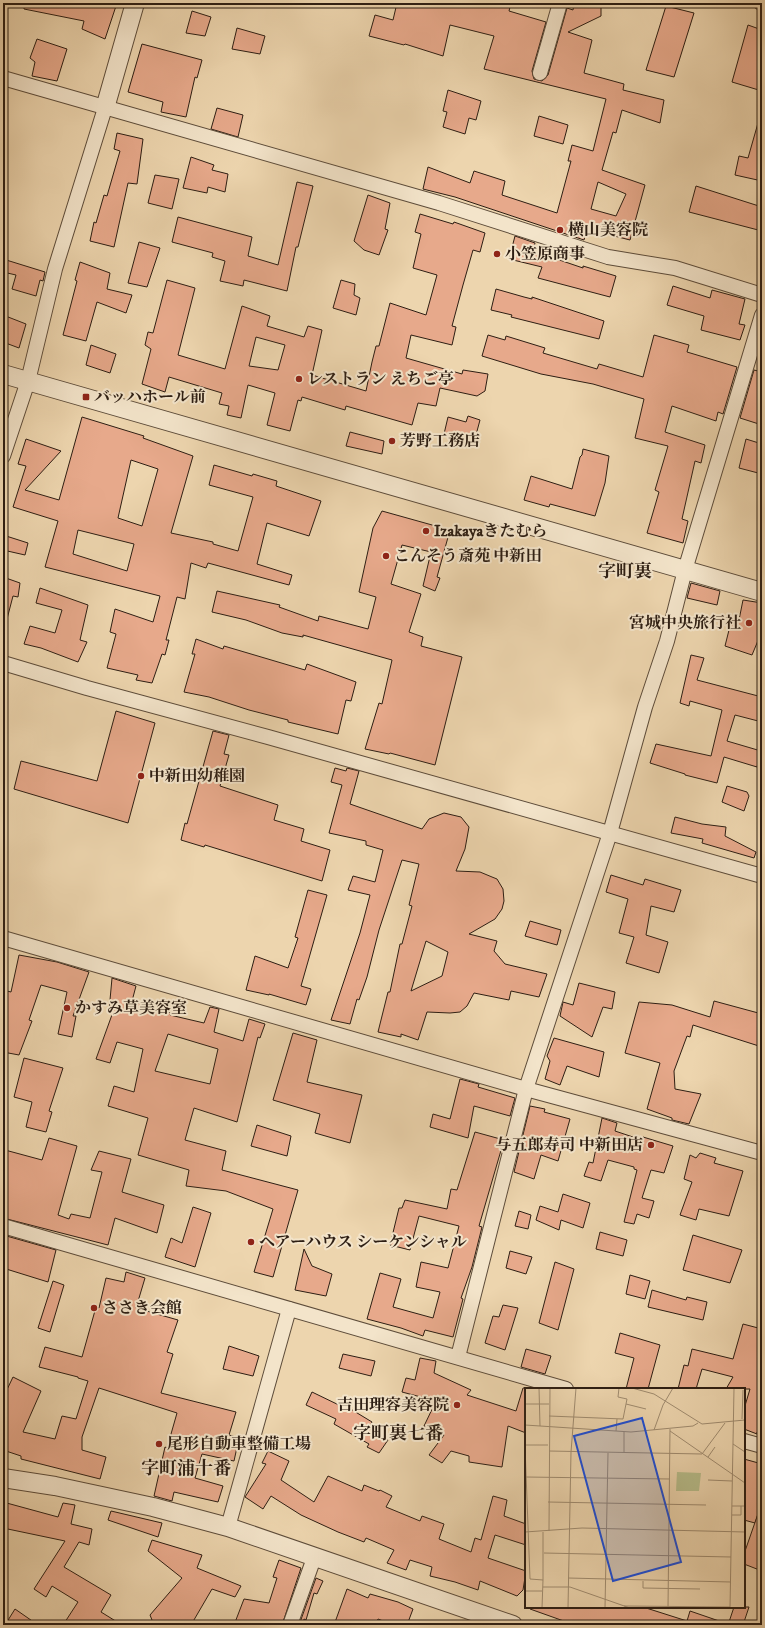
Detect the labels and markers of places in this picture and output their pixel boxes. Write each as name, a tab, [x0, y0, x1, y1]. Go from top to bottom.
place label: 横山美容院	[568, 220, 648, 240]
marker: 横山美容院	[555, 225, 565, 235]
place label: 小笠原商事	[505, 244, 585, 264]
marker: 小笠原商事	[492, 249, 502, 259]
place label: レストラン えちご亭	[307, 369, 454, 389]
marker: レストラン えちご亭	[294, 374, 304, 384]
place label: バッハホール前	[94, 387, 206, 407]
marker: バッハホール前	[81, 392, 91, 402]
place label: 芳野工務店	[400, 431, 480, 451]
marker: 芳野工務店	[387, 436, 397, 446]
place label: Izakayaきたむら	[434, 521, 547, 541]
marker: Izakayaきたむら	[421, 526, 431, 536]
place label: こんそう斎苑 中新田	[394, 546, 541, 566]
marker: こんそう斎苑 中新田	[381, 551, 391, 561]
place label: 宮城中央旅行社	[629, 613, 741, 633]
marker: 宮城中央旅行社	[744, 618, 754, 628]
place label: 中新田幼稚園	[149, 766, 245, 786]
marker: 中新田幼稚園	[136, 771, 146, 781]
place label: かすみ草美容室	[75, 998, 187, 1018]
marker: かすみ草美容室	[62, 1003, 72, 1013]
place label: 与五郎寿司 中新田店	[496, 1135, 643, 1155]
marker: 与五郎寿司 中新田店	[646, 1140, 656, 1150]
place label: ヘアーハウス シーケンシャル	[259, 1232, 467, 1252]
marker: ヘアーハウス シーケンシャル	[246, 1237, 256, 1247]
place label: ささき会館	[102, 1298, 182, 1318]
marker: ささき会館	[89, 1303, 99, 1313]
place label: 吉田理容美容院	[337, 1395, 449, 1415]
marker: 吉田理容美容院	[452, 1400, 462, 1410]
place label: 尾形自動車整備工場	[167, 1434, 311, 1454]
marker: 尾形自動車整備工場	[154, 1439, 164, 1449]

